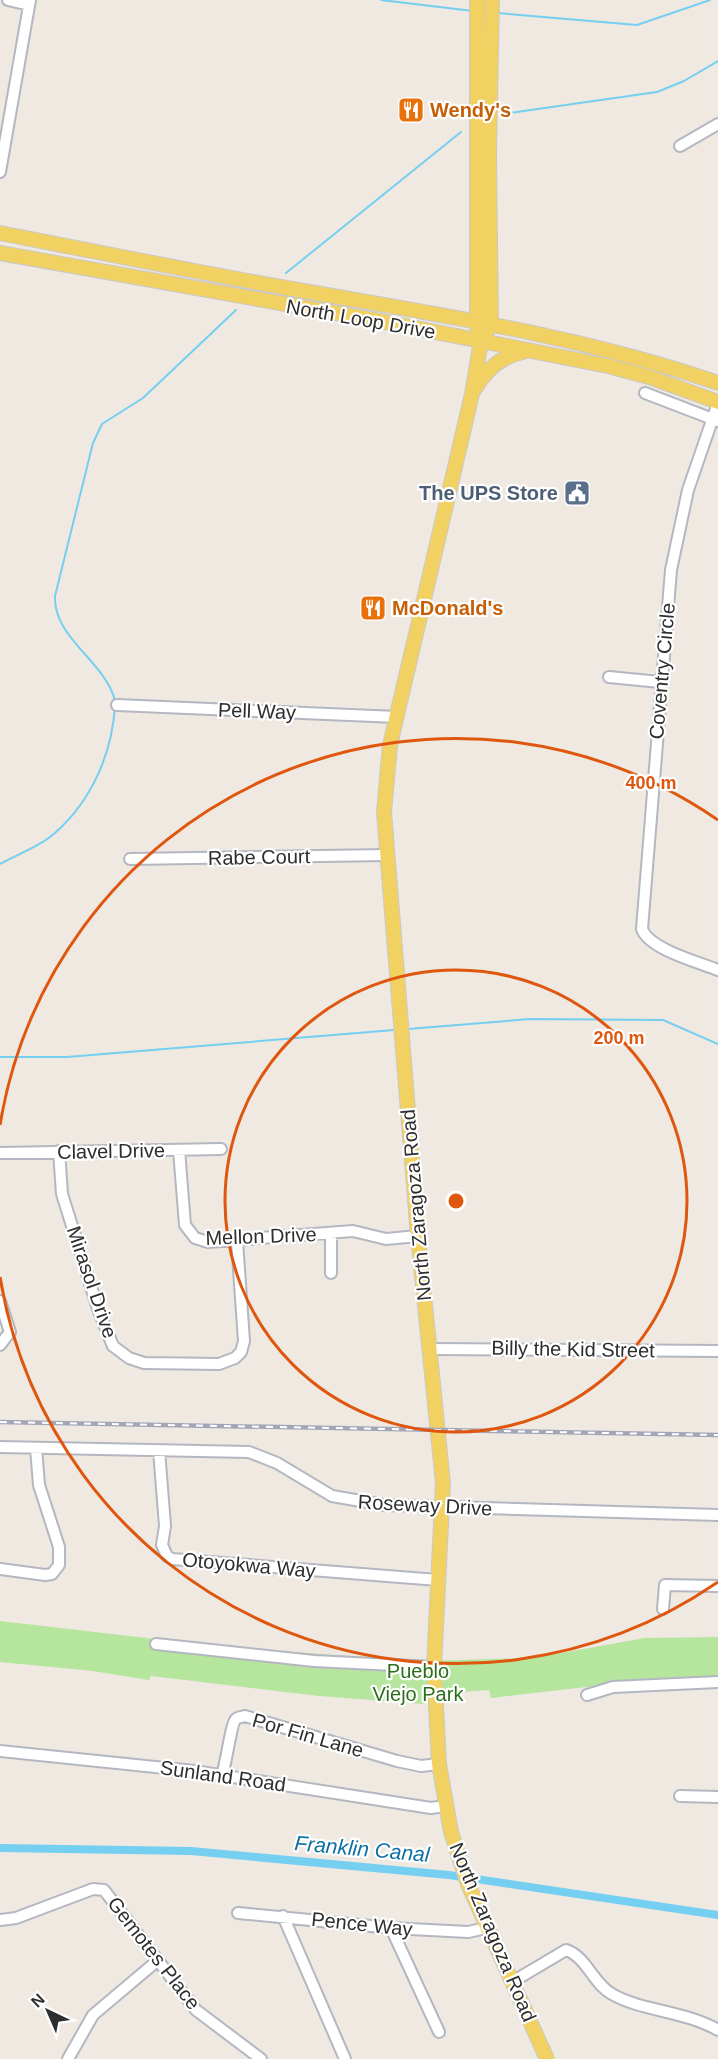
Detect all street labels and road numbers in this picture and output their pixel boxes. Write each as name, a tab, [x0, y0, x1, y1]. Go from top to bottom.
street label: North Loop Drive	[285, 295, 437, 343]
street label: Coventry Circle	[645, 602, 679, 740]
street label: Pell Way	[218, 699, 296, 723]
street label: Rabe Court	[208, 845, 311, 869]
street label: North Zaragoza Road	[397, 1108, 435, 1302]
street label: Clavel Drive	[57, 1139, 165, 1163]
street label: Mirasol Drive	[63, 1223, 121, 1341]
street label: Mellon Drive	[205, 1223, 317, 1249]
street label: Billy the Kid Street	[491, 1337, 655, 1361]
street label: Roseway Drive	[357, 1490, 493, 1520]
street label: Otoyokwa Way	[181, 1548, 317, 1582]
street label: Por Fin Lane	[250, 1709, 366, 1761]
street label: Sunland Road	[159, 1756, 287, 1796]
street label: North Zaragoza Road	[445, 1839, 541, 2025]
street label: Gemotes Place	[103, 1892, 205, 2014]
street label: Pence Way	[310, 1908, 414, 1940]

